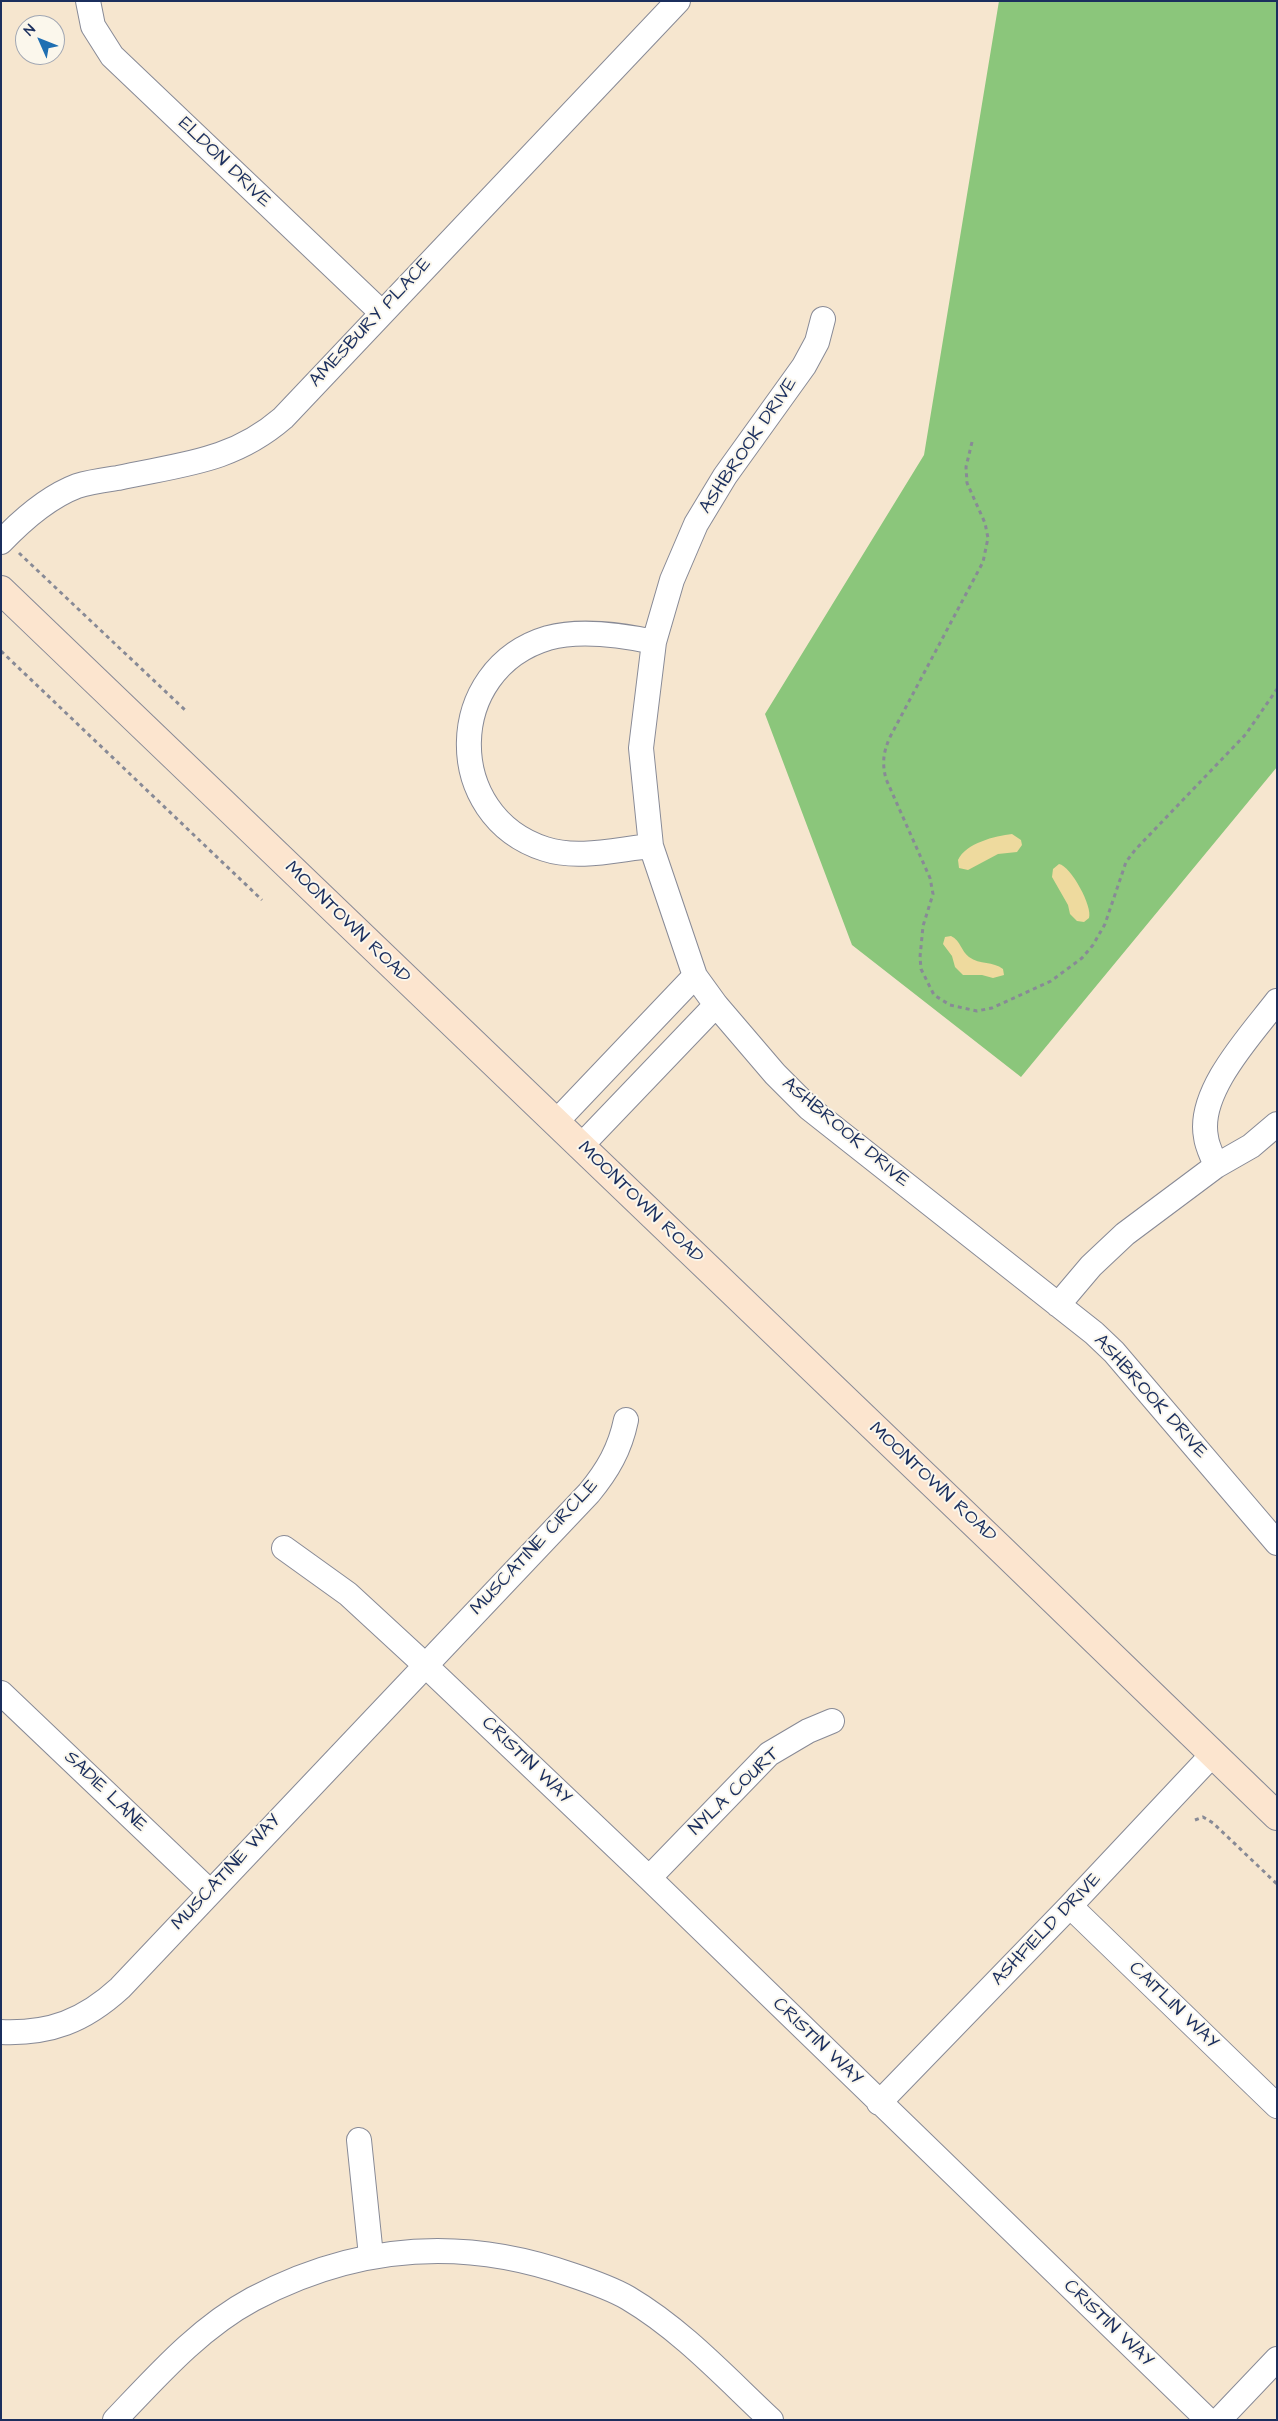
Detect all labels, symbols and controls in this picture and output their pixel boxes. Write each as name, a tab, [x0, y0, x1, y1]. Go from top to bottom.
north arrow	[15, 15, 65, 65]
text: N	[20, 20, 40, 40]
street label: ELDON DRIVE	[173, 113, 275, 213]
street label: AMESBURY PLACE	[305, 253, 437, 393]
street label: ASHBROOK DRIVE	[695, 374, 803, 518]
street label: MOONTOWN ROAD	[279, 857, 415, 989]
street label: ASHBROOK DRIVE	[777, 1073, 913, 1193]
street label: MOONTOWN ROAD	[572, 1137, 708, 1269]
street label: ASHBROOK DRIVE	[1088, 1330, 1212, 1464]
street label: MOONTOWN ROAD	[864, 1418, 1000, 1548]
street label: MUSCATINE CIRCLE	[466, 1475, 604, 1621]
street label: CRISTIN WAY	[476, 1712, 576, 1810]
street label: NYLA COURT	[685, 1743, 785, 1841]
street label: SADIE LANE	[59, 1747, 151, 1837]
street label: MUSCATINE WAY	[168, 1810, 286, 1936]
street label: ASHFIELD DRIVE	[987, 1869, 1107, 1991]
street label: CAITLIN WAY	[1123, 1957, 1223, 2055]
street label: CRISTIN WAY	[767, 1993, 867, 2091]
street label: CRISTIN WAY	[1058, 2275, 1158, 2373]

